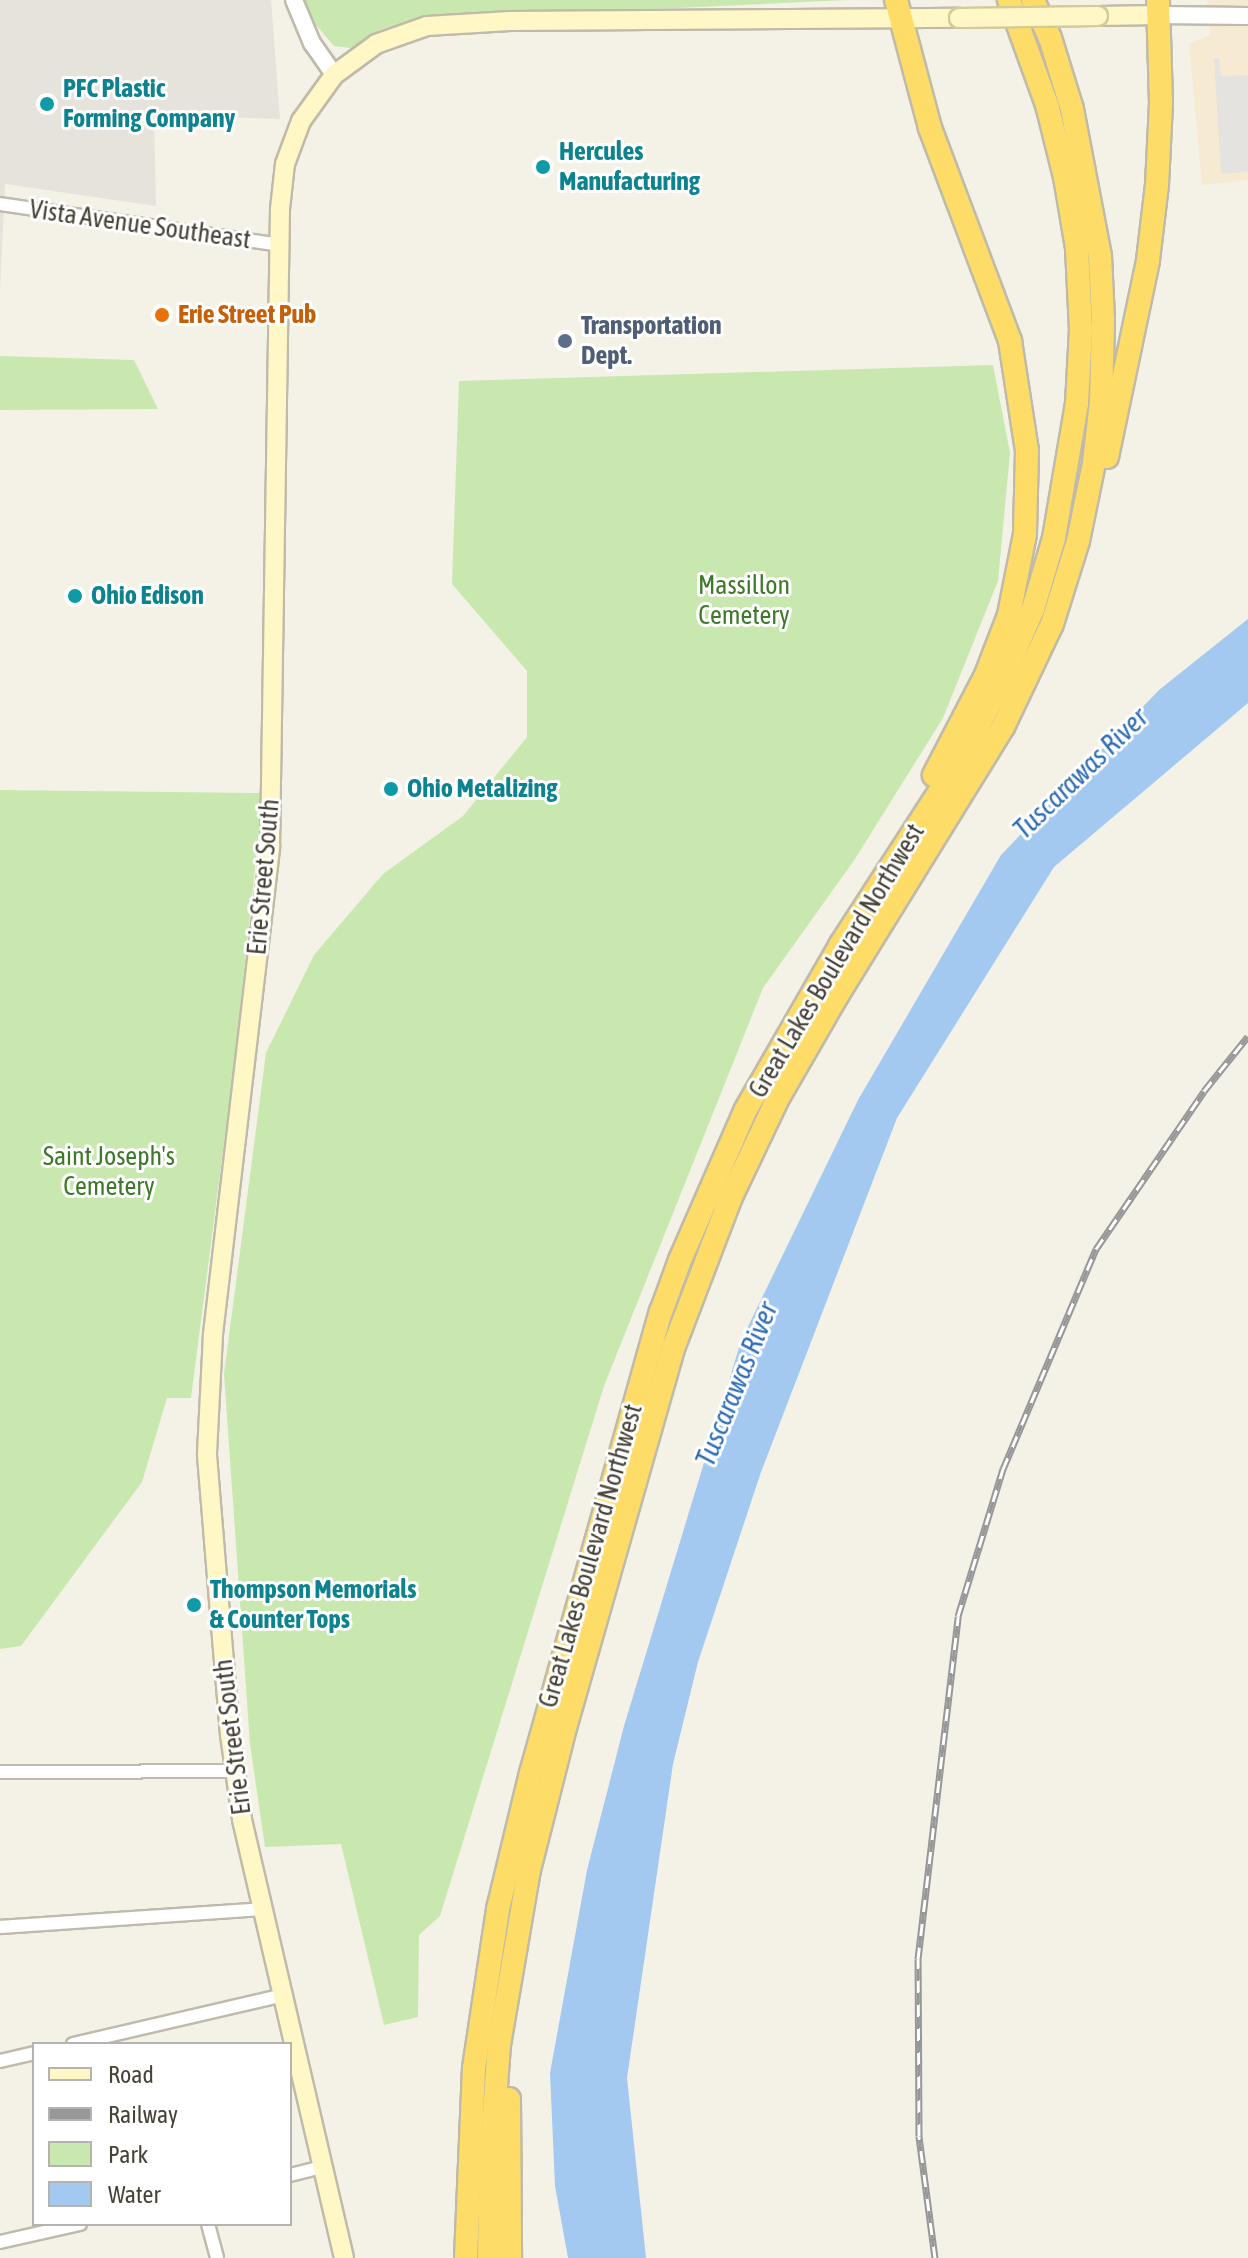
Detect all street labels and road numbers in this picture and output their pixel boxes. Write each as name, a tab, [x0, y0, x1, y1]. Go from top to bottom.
street label: Vista Avenue Southeast	[27, 194, 253, 256]
street label: Erie Street South	[242, 798, 286, 956]
street label: Great Lakes Boulevard Northwest	[743, 818, 931, 1104]
street label: Great Lakes Boulevard Northwest	[533, 1401, 649, 1711]
street label: Erie Street South	[208, 1657, 258, 1817]

